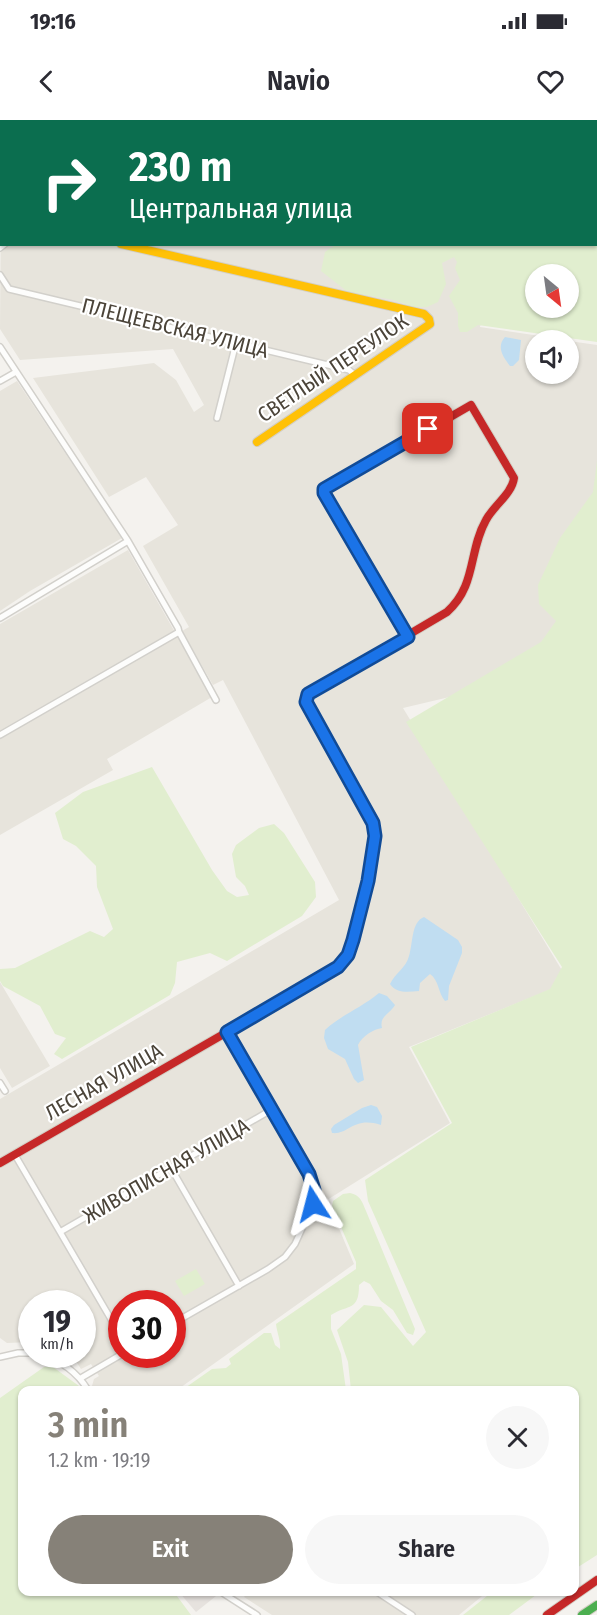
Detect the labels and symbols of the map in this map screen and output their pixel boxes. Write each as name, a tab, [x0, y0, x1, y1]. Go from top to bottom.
north arrow	[525, 264, 579, 318]
street label: ПЛЕЩЕЕВСКАЯ УЛИЦА	[79, 292, 271, 364]
street label: СВЕТЛЫЙ ПЕРЕУЛОК	[253, 307, 414, 428]
pin	[402, 403, 453, 454]
street label: ЛЕСНАЯ УЛИЦА	[41, 1038, 167, 1126]
street label: ЖИВОПИСНАЯ УЛИЦА	[78, 1113, 254, 1229]
position arrow	[281, 1172, 345, 1236]
speed limit sign: 30	[108, 1290, 186, 1368]

